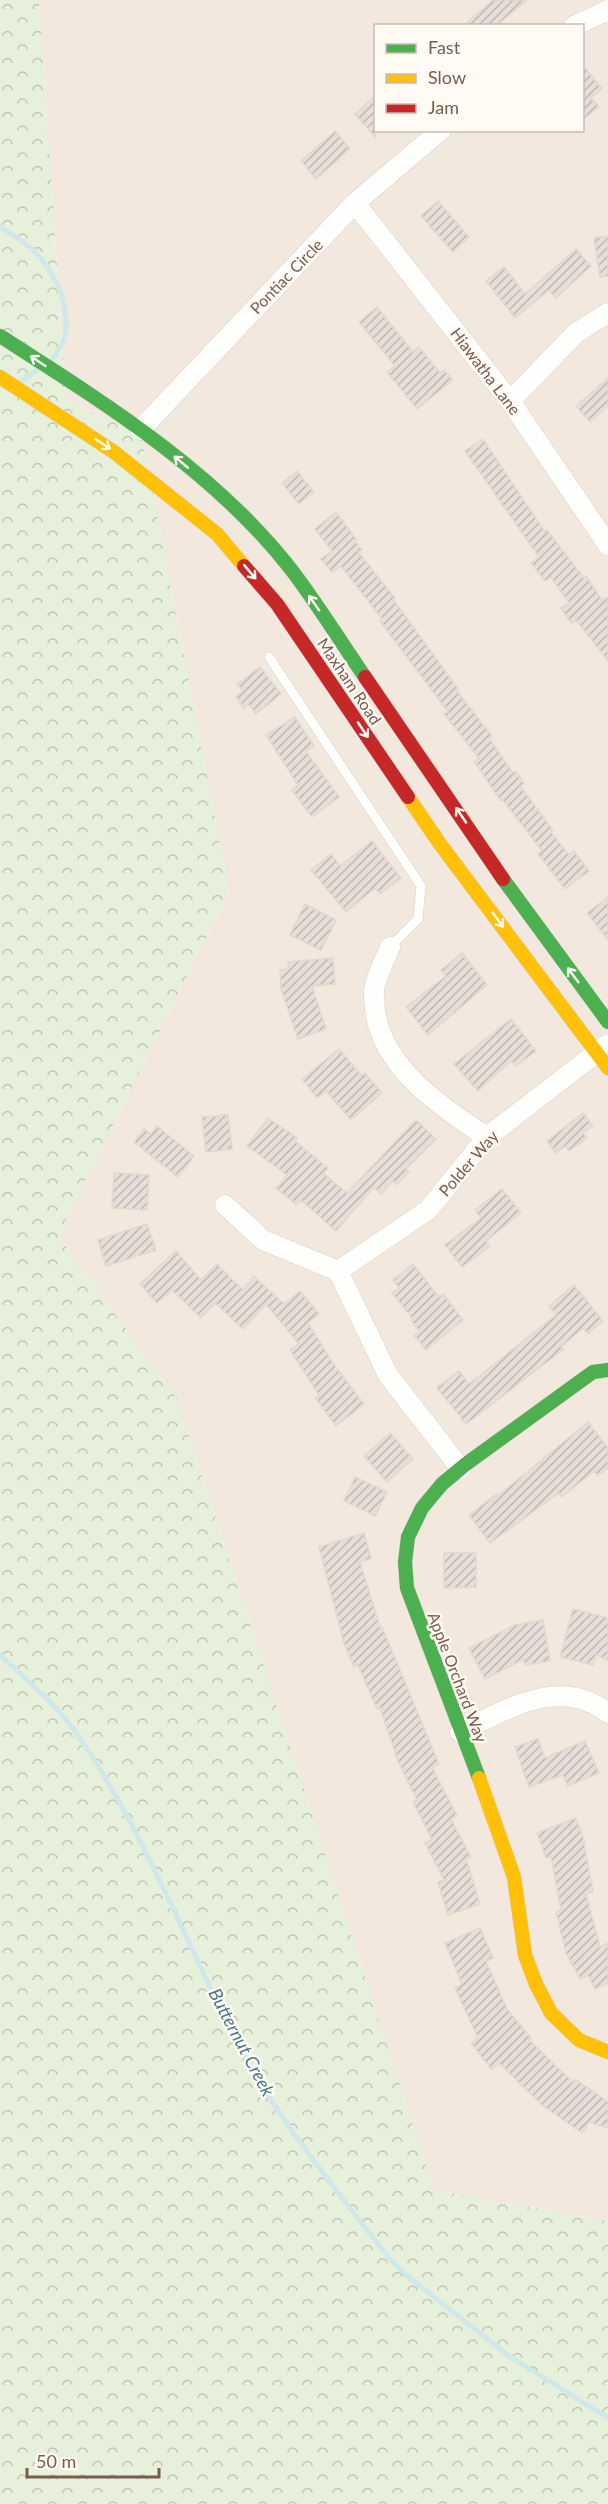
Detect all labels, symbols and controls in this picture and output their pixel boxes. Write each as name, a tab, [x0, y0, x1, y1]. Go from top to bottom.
legend	[374, 24, 584, 132]
text: Fast	[428, 36, 461, 58]
text: Slow	[428, 66, 466, 88]
text: Jam	[428, 96, 459, 118]
street label: Pontiac Circle	[246, 235, 326, 317]
street label: Hiawatha Lane	[447, 324, 525, 418]
one-way arrow	[30, 354, 47, 366]
one-way arrow	[94, 439, 111, 451]
one-way arrow	[173, 455, 189, 468]
one-way arrow	[243, 564, 256, 580]
one-way arrow	[308, 595, 320, 611]
street label: Maxham Road	[314, 634, 386, 728]
one-way arrow	[357, 721, 369, 738]
one-way arrow	[455, 808, 467, 824]
one-way arrow	[491, 912, 504, 928]
one-way arrow	[566, 967, 579, 983]
street label: Polder Way	[434, 1126, 502, 1200]
street label: Apple Orchard Way	[424, 1609, 492, 1745]
water label: Butternut Creek	[204, 1984, 280, 2100]
scale bar	[27, 2441, 159, 2479]
text: 50 m	[36, 2450, 76, 2472]

